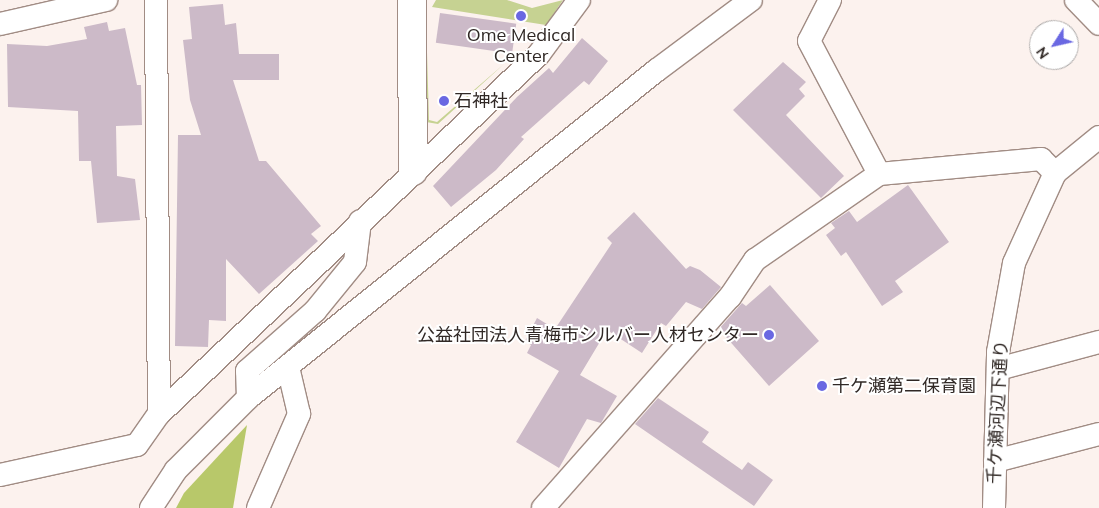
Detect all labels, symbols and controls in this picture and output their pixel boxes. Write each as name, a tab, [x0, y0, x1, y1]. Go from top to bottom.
marker: Ome Medical Center	[514, 9, 528, 23]
north arrow	[1029, 20, 1079, 70]
place label: Ome Medical Center	[467, 25, 575, 68]
text: N	[1032, 44, 1053, 63]
place label: 石神社	[454, 90, 508, 112]
marker: 石神社	[438, 95, 450, 107]
place label: 公益社団法人青梅市シルバー人材センター	[417, 324, 759, 346]
marker: 公益社団法人青梅市シルバー人材センター	[763, 329, 775, 341]
street label: 千ケ瀬河辺下通り	[983, 340, 1013, 484]
place label: 千ケ瀬第二保育園	[832, 375, 976, 397]
marker: 千ケ瀬第二保育園	[816, 380, 828, 392]

